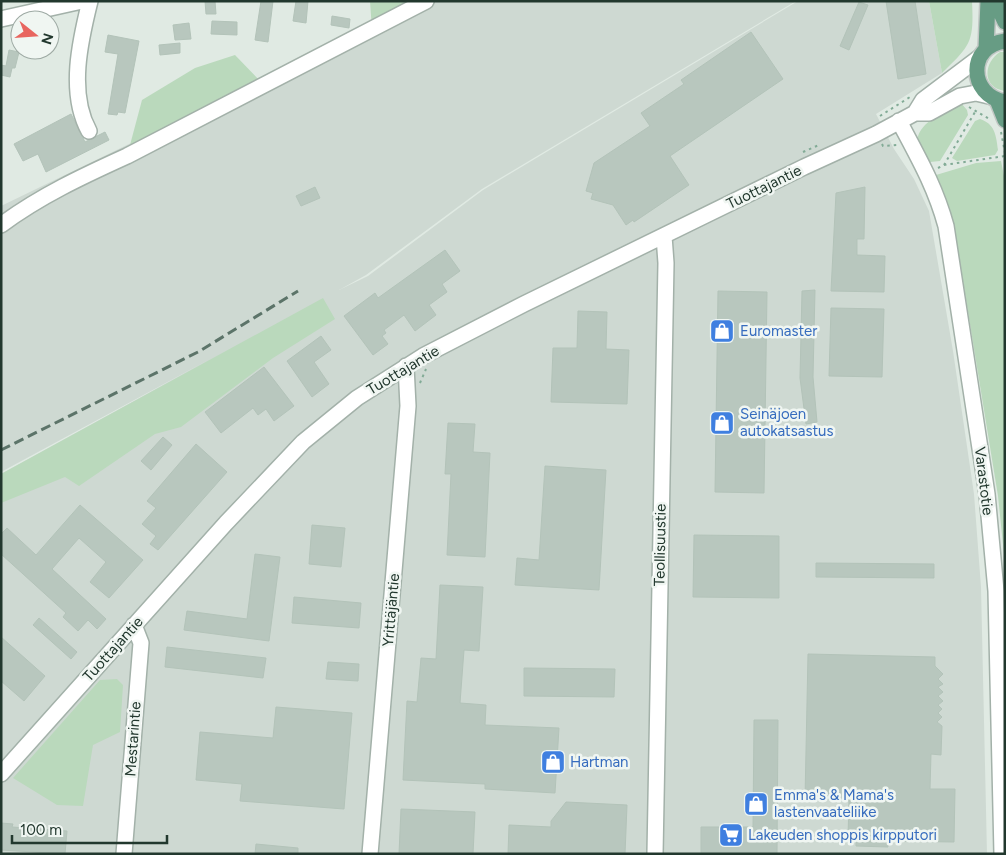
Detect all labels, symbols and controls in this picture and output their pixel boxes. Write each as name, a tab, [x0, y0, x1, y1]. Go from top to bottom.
north arrow	[10, 10, 60, 60]
text: N	[37, 31, 57, 46]
street label: Tuottajantie	[724, 161, 804, 213]
shop icon: Euromaster	[709, 318, 735, 344]
place label: Euromaster	[740, 322, 817, 340]
street label: Tuottajantie	[364, 341, 442, 399]
place label: Seinäjoen autokatsastus	[740, 405, 833, 440]
shop icon: Seinäjoen autokatsastus	[709, 410, 735, 436]
street label: Varastotie	[971, 446, 997, 516]
street label: Teollisuustie	[650, 504, 670, 586]
street label: Yrittäjäntie	[379, 573, 403, 647]
street label: Tuottajantie	[79, 613, 147, 685]
street label: Mestarintie	[121, 701, 145, 777]
shop icon: Hartman	[540, 749, 566, 775]
place label: Hartman	[570, 753, 628, 771]
place label: Emma's & Mama's lastenvaateliike	[774, 786, 894, 821]
shop icon: Emma's & Mama's lastenvaateliike	[743, 791, 769, 817]
scale bar	[12, 812, 168, 844]
text: 100 m	[20, 821, 62, 839]
supermarket icon: Lakeuden shoppis kirpputori	[718, 822, 744, 848]
place label: Lakeuden shoppis kirpputori	[748, 826, 937, 844]

